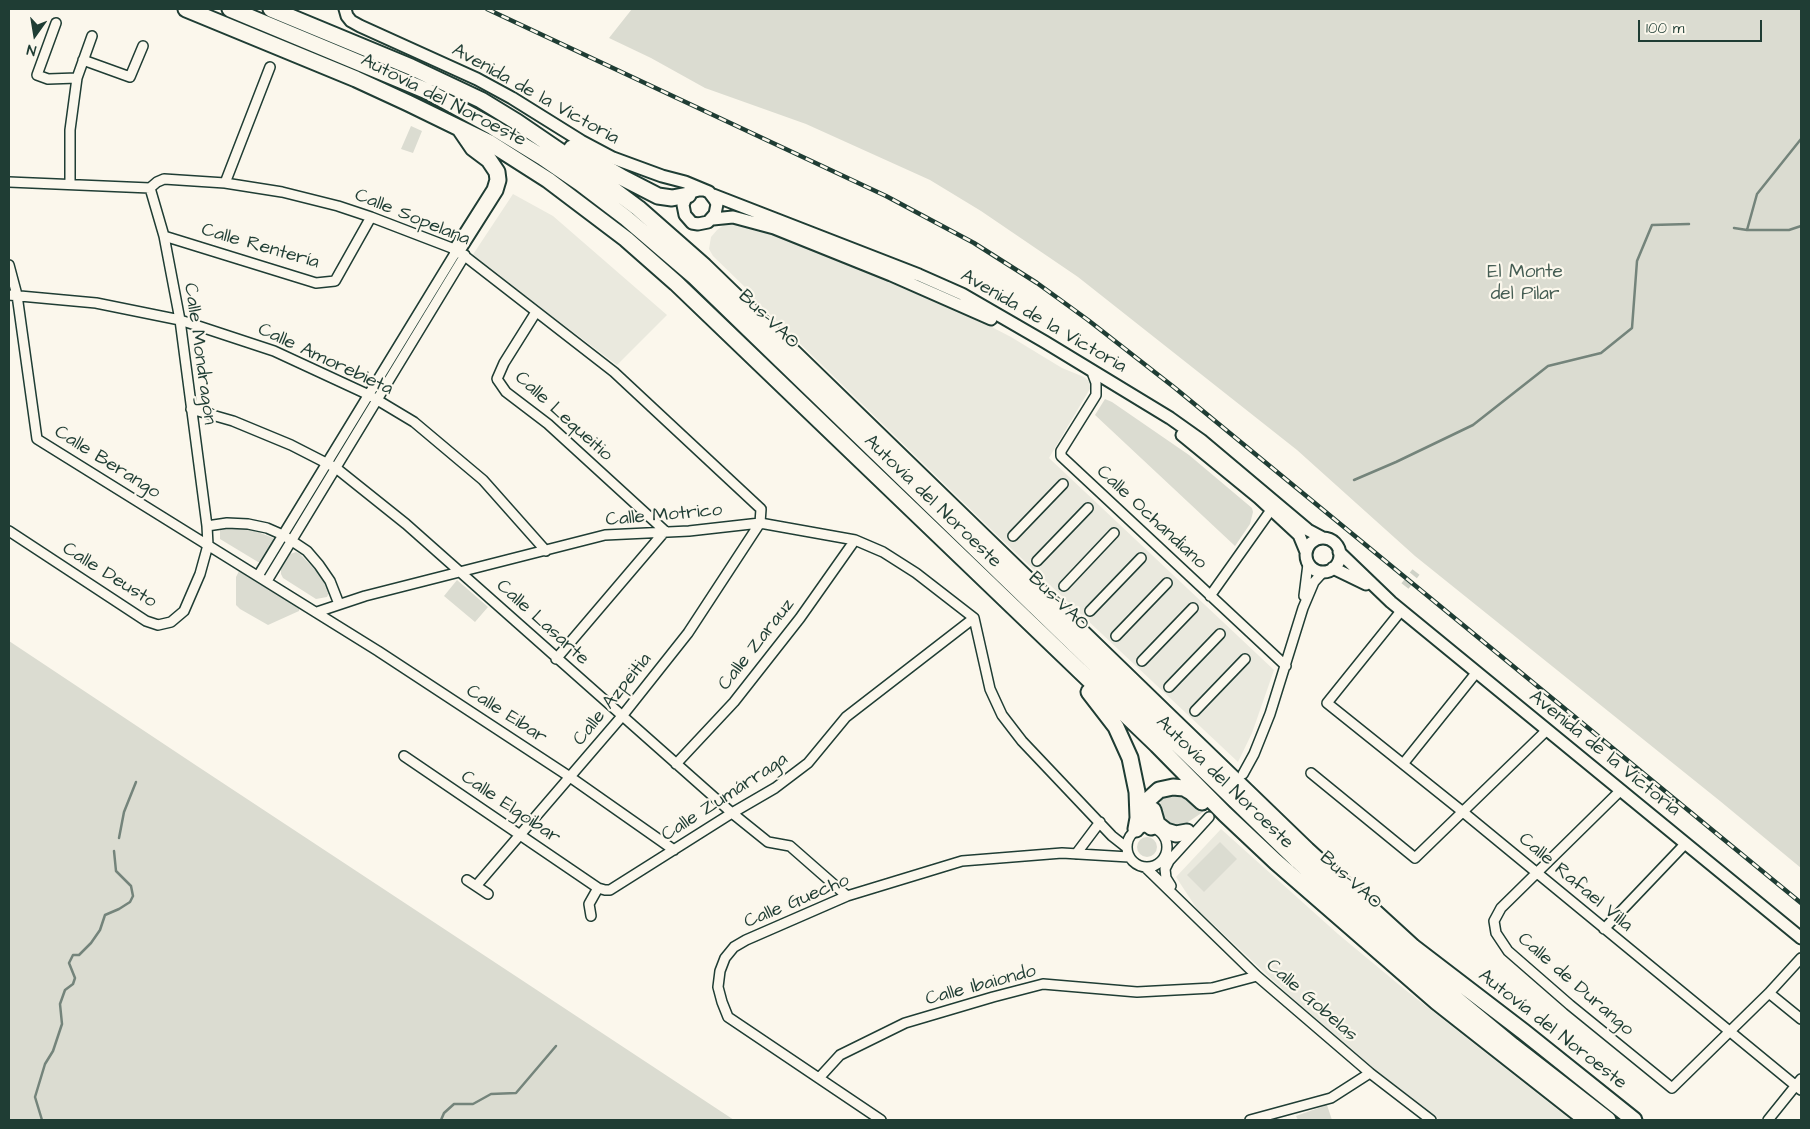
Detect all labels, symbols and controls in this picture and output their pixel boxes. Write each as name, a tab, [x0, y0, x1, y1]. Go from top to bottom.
north arrow	[10, 10, 60, 60]
scale bar	[1640, 10, 1764, 42]
text: 100 m	[1646, 18, 1685, 39]
text: N	[25, 39, 38, 60]
street label: Avenida de la Victoria	[447, 40, 623, 150]
street label: Autovía del Noroeste	[357, 49, 529, 153]
street label: Calle Sopelana	[351, 184, 473, 252]
street label: Calle Rentería	[199, 219, 321, 275]
park label: El Monte del Pilar	[1487, 262, 1563, 306]
street label: Avenida de la Victoria	[956, 265, 1130, 379]
street label: Calle Mondragón	[178, 282, 220, 426]
street label: Bus-VAO	[733, 286, 803, 354]
street label: Calle Amorebieta	[254, 319, 396, 401]
street label: Calle Lequeitio	[509, 367, 617, 467]
street label: Calle Berango	[50, 421, 164, 505]
street label: Autovía del Noroeste	[858, 430, 1006, 574]
street label: Calle Ochandiano	[1091, 461, 1211, 575]
street label: Calle Motrico	[605, 500, 723, 532]
street label: Calle Deusto	[58, 538, 160, 614]
street label: Bus-VAO	[1023, 568, 1093, 636]
street label: Calle Lasarte	[491, 575, 593, 671]
street label: Calle Zarauz	[714, 594, 800, 696]
street label: Calle Azpeitia	[569, 649, 657, 751]
street label: Calle Eibar	[461, 680, 551, 750]
street label: Avenida de la Victoria	[1524, 686, 1684, 822]
street label: Autovía del Noroeste	[1150, 711, 1298, 855]
street label: Calle Zumárraga	[658, 749, 792, 847]
street label: Calle Elgoibar	[456, 766, 564, 850]
street label: Calle Rafael Villa	[1513, 828, 1637, 938]
street label: Bus-VAO	[1314, 847, 1386, 915]
street label: Calle Guecho	[741, 870, 853, 934]
street label: Calle de Durango	[1512, 928, 1638, 1042]
street label: Calle Gobelas	[1261, 955, 1361, 1047]
street label: Calle Ibaiondo	[923, 960, 1039, 1012]
street label: Autovía del Noroeste	[1473, 965, 1631, 1095]

